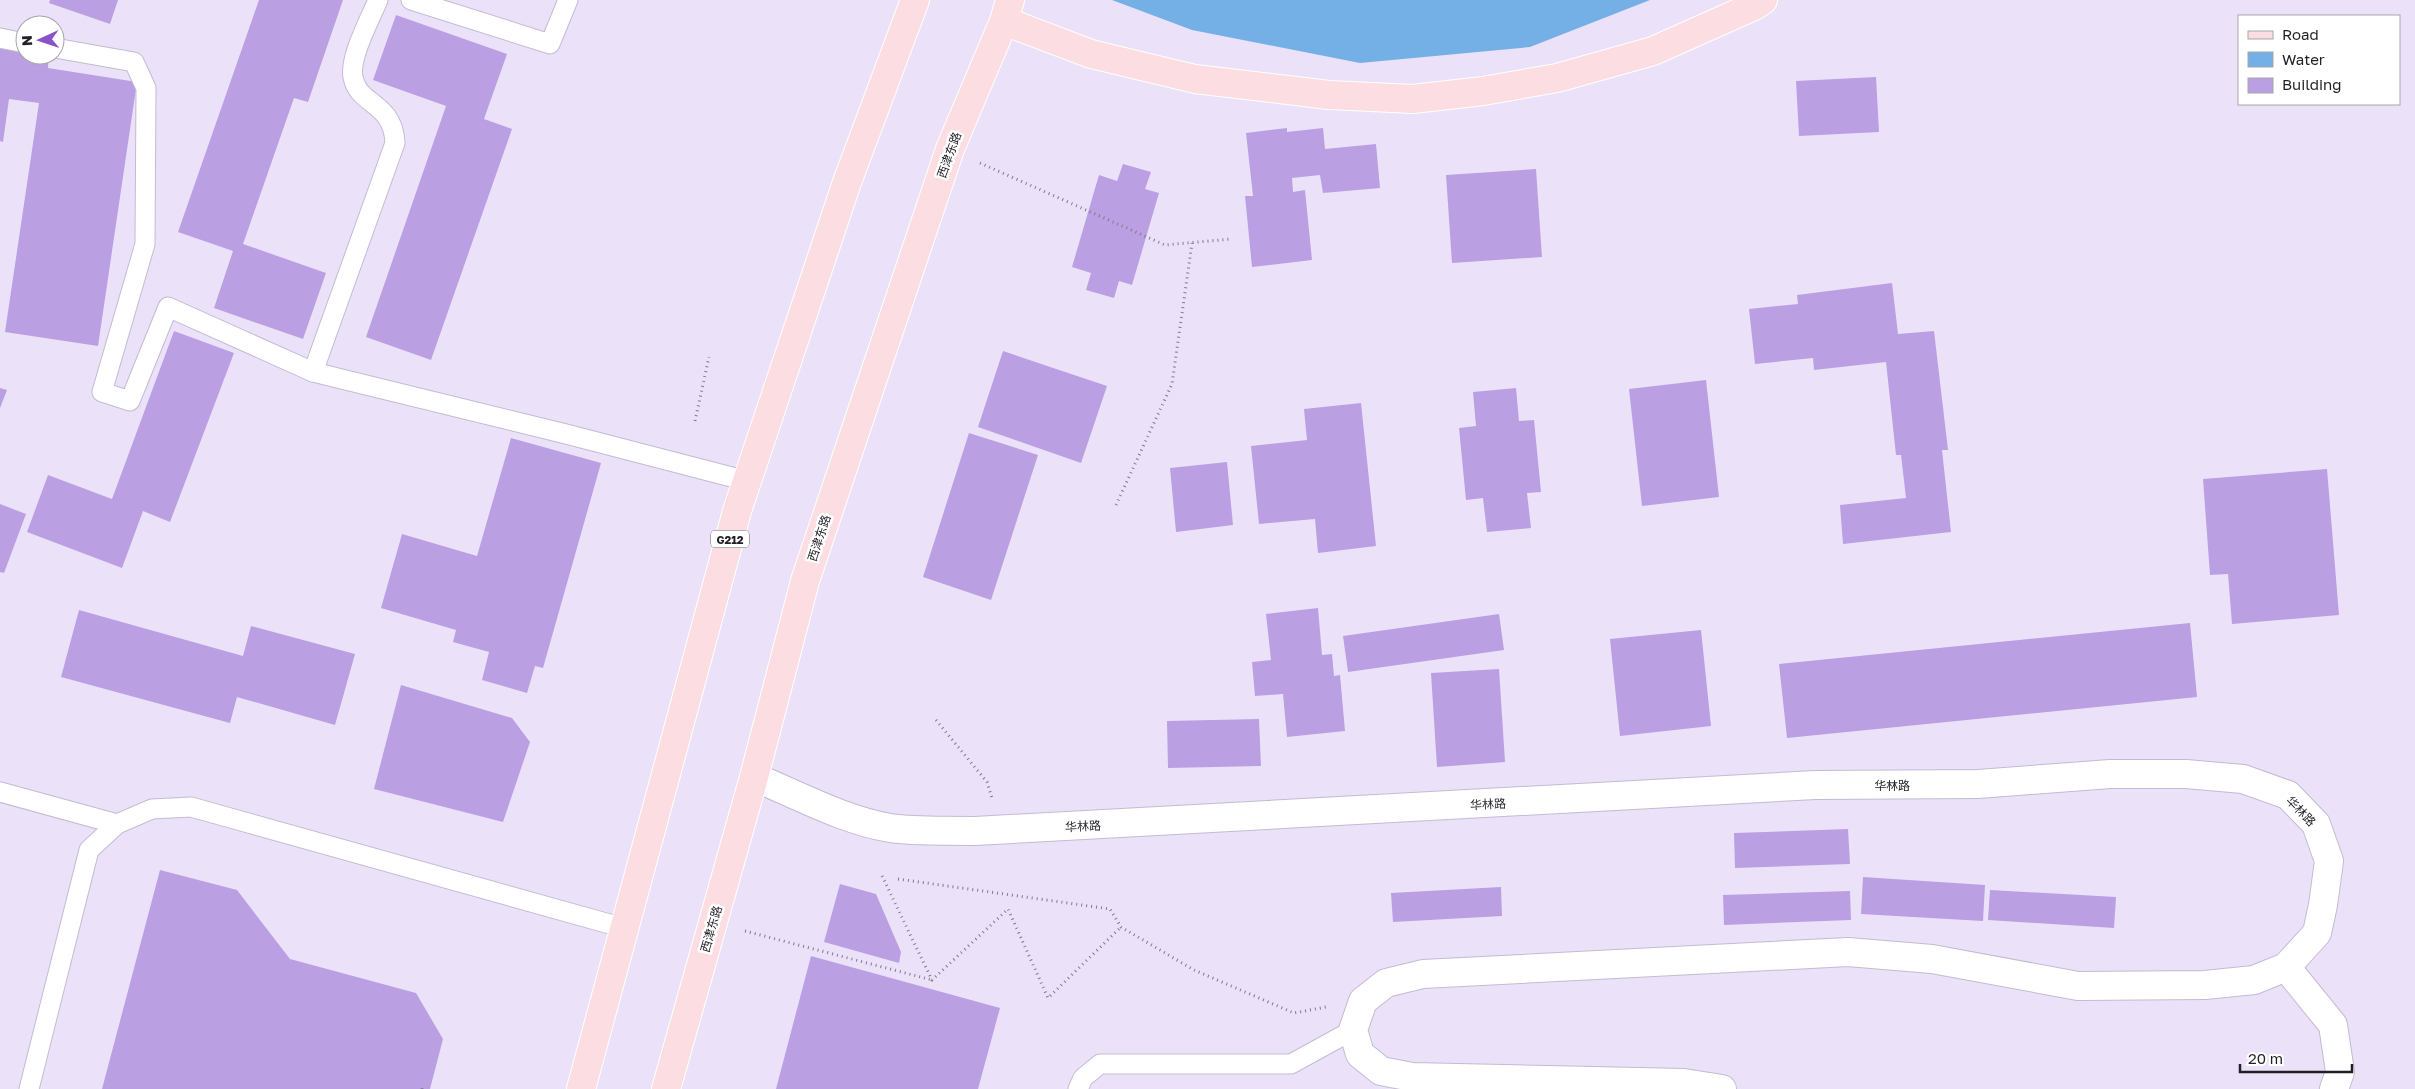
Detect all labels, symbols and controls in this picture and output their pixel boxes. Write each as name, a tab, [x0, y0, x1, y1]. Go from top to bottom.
north arrow	[15, 15, 65, 65]
legend	[2238, 15, 2400, 105]
text: Road	[2282, 25, 2319, 43]
text: N	[18, 35, 35, 46]
text: Water	[2282, 50, 2325, 68]
text: Building	[2282, 75, 2342, 93]
street label: 西津东路	[934, 130, 964, 180]
street label: 西津东路	[804, 513, 834, 563]
road number: G212	[711, 530, 749, 548]
street label: 华林路	[1874, 778, 1910, 793]
street label: 华林路	[2283, 793, 2319, 829]
street label: 华林路	[1470, 796, 1506, 812]
street label: 华林路	[1065, 818, 1101, 834]
street label: 西津东路	[697, 904, 725, 954]
scale bar	[2240, 1042, 2352, 1074]
text: 20 m	[2248, 1049, 2283, 1067]

